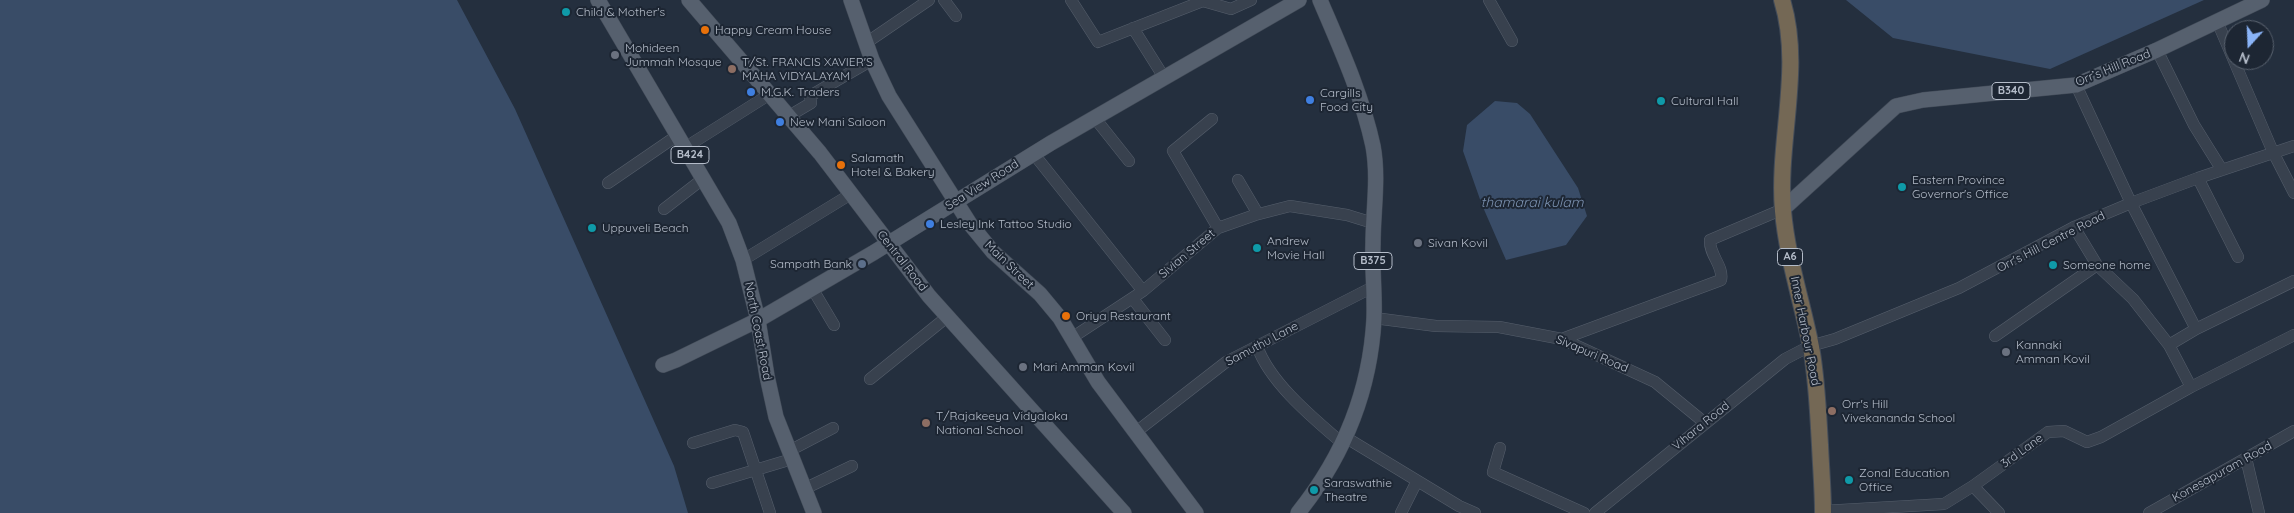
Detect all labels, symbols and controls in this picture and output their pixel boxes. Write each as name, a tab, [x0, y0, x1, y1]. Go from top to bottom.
place label: Child & Mother's	[576, 5, 665, 19]
marker: Child & Mother's	[560, 6, 572, 18]
north arrow	[2224, 20, 2274, 70]
place label: Happy Cream House	[715, 23, 831, 37]
marker: Happy Cream House	[699, 24, 711, 36]
place label: Mohideen Jummah Mosque	[625, 41, 722, 69]
street label: Orr’s Hill Road	[2073, 46, 2153, 90]
text: N	[2236, 48, 2252, 68]
marker: Mohideen Jummah Mosque	[609, 49, 621, 61]
place label: T/St. FRANCIS XAVIER'S MAHA VIDYALAYAM	[742, 55, 873, 83]
marker: T/St. FRANCIS XAVIER'S MAHA VIDYALAYAM	[726, 63, 738, 75]
road number: B340	[1992, 82, 2030, 100]
place label: M.G.K. Traders	[761, 85, 840, 99]
marker: M.G.K. Traders	[745, 86, 757, 98]
place label: Cargills Food City	[1320, 86, 1373, 114]
marker: Cargills Food City	[1304, 94, 1316, 106]
place label: Cultural Hall	[1671, 94, 1738, 108]
marker: Cultural Hall	[1655, 95, 1667, 107]
place label: New Mani Saloon	[790, 115, 886, 129]
marker: New Mani Saloon	[774, 116, 786, 128]
road number: B424	[671, 146, 709, 164]
place label: Salamath Hotel & Bakery	[851, 151, 935, 179]
street label: Sea View Road	[943, 157, 1021, 213]
marker: Salamath Hotel & Bakery	[835, 159, 847, 171]
place label: Eastern Province Governor's Office	[1912, 173, 2009, 201]
marker: Eastern Province Governor's Office	[1896, 181, 1908, 193]
water label: thamarai kulam	[1481, 195, 1583, 211]
street label: Orr's Hill Centre Road	[1995, 208, 2107, 276]
place label: Lesley Ink Tattoo Studio	[940, 217, 1072, 231]
marker: Lesley Ink Tattoo Studio	[924, 218, 936, 230]
place label: Uppuveli Beach	[602, 221, 689, 235]
marker: Uppuveli Beach	[586, 222, 598, 234]
street label: Sivian Street	[1156, 226, 1218, 282]
street label: Central Road	[874, 228, 930, 294]
place label: Andrew Movie Hall	[1267, 234, 1325, 262]
place label: Sivan Kovil	[1428, 236, 1488, 250]
marker: Sivan Kovil	[1412, 237, 1424, 249]
street label: Main Street	[981, 238, 1037, 292]
marker: Andrew Movie Hall	[1251, 242, 1263, 254]
road number: A6	[1778, 248, 1802, 266]
road number: B375	[1354, 252, 1392, 270]
place label: Sampath Bank	[770, 257, 852, 271]
marker: Sampath Bank	[856, 258, 868, 270]
place label: Someone home	[2063, 258, 2151, 272]
marker: Someone home	[2047, 259, 2059, 271]
street label: Inner Harbour Road	[1787, 275, 1823, 387]
street label: North Coast Road	[741, 281, 775, 381]
place label: Oriya Restaurant	[1076, 309, 1171, 323]
marker: Oriya Restaurant	[1060, 310, 1072, 322]
street label: Samuthu Lane	[1223, 319, 1301, 369]
street label: Sivapuri Road	[1554, 332, 1630, 376]
place label: Kannaki Amman Kovil	[2016, 338, 2090, 366]
marker: Kannaki Amman Kovil	[2000, 346, 2012, 358]
place label: Mari Amman Kovil	[1033, 360, 1135, 374]
marker: Mari Amman Kovil	[1017, 361, 1029, 373]
place label: Orr's Hill Vivekananda School	[1842, 397, 1955, 425]
street label: Vihara Road	[1669, 399, 1733, 453]
marker: Orr's Hill Vivekananda School	[1826, 405, 1838, 417]
place label: T/Rajakeeya Vidyaloka National School	[936, 409, 1068, 437]
marker: T/Rajakeeya Vidyaloka National School	[920, 417, 932, 429]
street label: 3rd Lane	[1998, 431, 2046, 471]
street label: Konesapuram Road	[2170, 439, 2274, 505]
place label: Zonal Education Office	[1859, 466, 1950, 494]
marker: Zonal Education Office	[1843, 474, 1855, 486]
place label: Saraswathie Theatre	[1324, 476, 1392, 504]
marker: Saraswathie Theatre	[1308, 484, 1320, 496]

